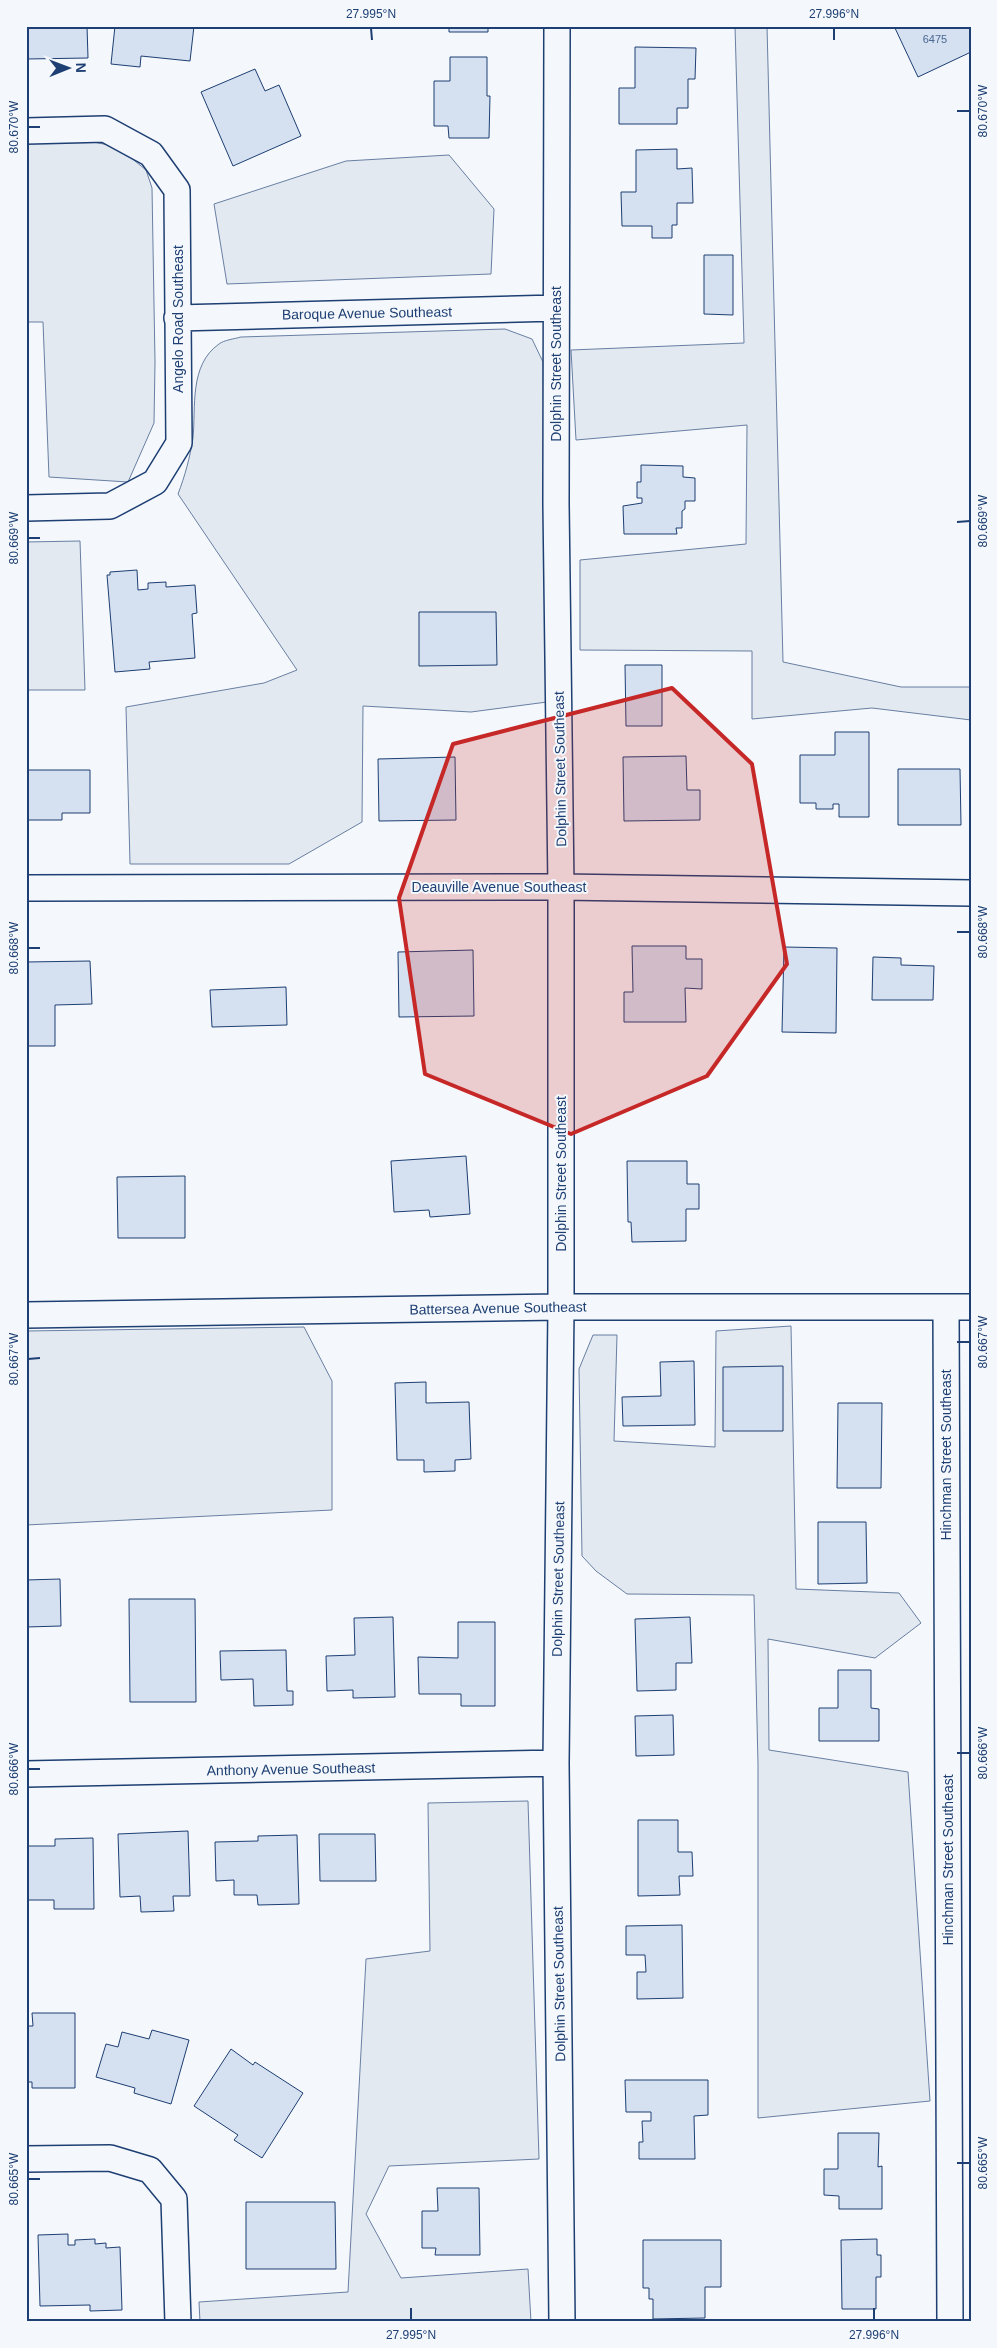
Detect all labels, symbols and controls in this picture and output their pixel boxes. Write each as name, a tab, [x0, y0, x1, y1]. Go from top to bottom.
text: 27.995°N	[346, 7, 396, 21]
text: 27.996°N	[809, 7, 859, 21]
house number: 6475	[923, 33, 947, 45]
north arrow	[42, 42, 92, 92]
text: N	[73, 63, 89, 73]
text: 80.670°W	[976, 84, 990, 137]
text: 80.670°W	[7, 100, 21, 153]
street label: Angelo Road Southeast	[170, 245, 186, 393]
street label: Dolphin Street Southeast	[548, 286, 564, 442]
street label: Baroque Avenue Southeast	[282, 304, 452, 322]
text: 80.669°W	[976, 494, 990, 547]
text: 80.669°W	[7, 511, 21, 564]
street label: Dolphin Street Southeast	[551, 691, 569, 847]
street label: Deauville Avenue Southeast	[412, 879, 587, 895]
text: 80.668°W	[976, 905, 990, 958]
text: 80.668°W	[7, 921, 21, 974]
street label: Dolphin Street Southeast	[553, 1096, 569, 1252]
street label: Battersea Avenue Southeast	[409, 1298, 587, 1318]
text: 80.667°W	[976, 1315, 990, 1368]
text: 80.667°W	[7, 1332, 21, 1385]
street label: Hinchman Street Southeast	[938, 1369, 954, 1541]
street label: Dolphin Street Southeast	[549, 1501, 567, 1657]
text: 80.666°W	[976, 1726, 990, 1779]
text: 80.666°W	[7, 1742, 21, 1795]
street label: Anthony Avenue Southeast	[207, 1760, 376, 1778]
street label: Hinchman Street Southeast	[940, 1774, 956, 1946]
street label: Dolphin Street Southeast	[550, 1906, 568, 2062]
text: 80.665°W	[976, 2136, 990, 2189]
text: 80.665°W	[7, 2152, 21, 2205]
text: 27.995°N	[386, 2328, 436, 2342]
text: 27.996°N	[849, 2328, 899, 2342]

